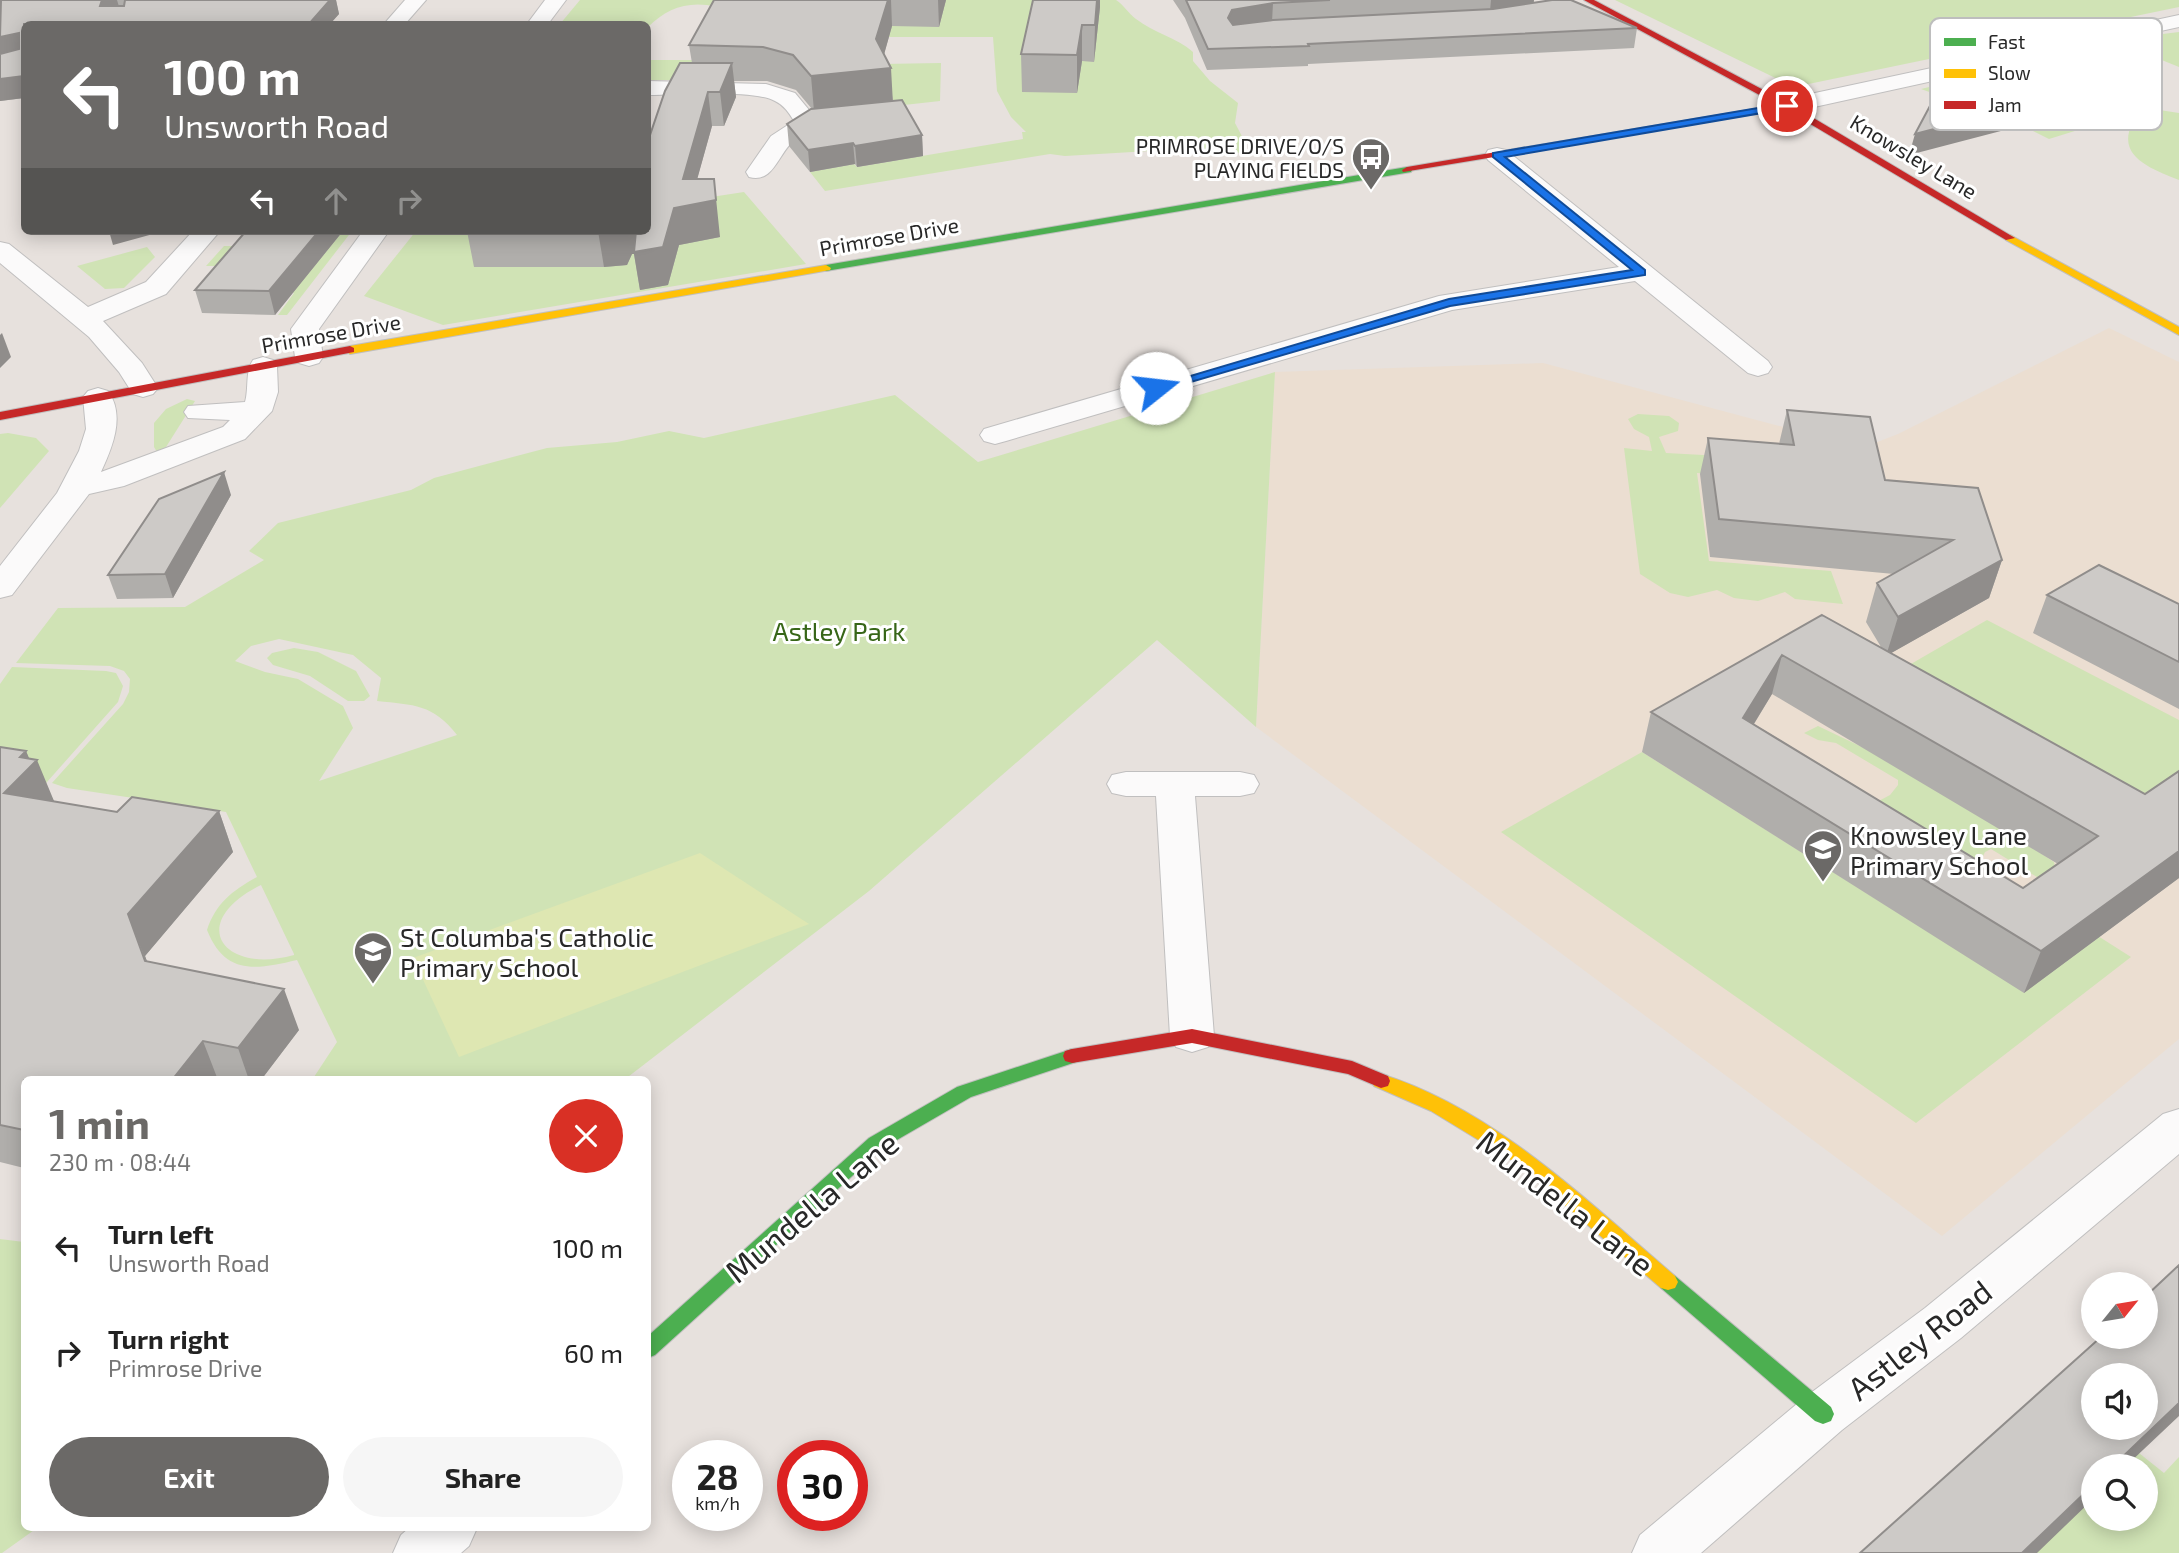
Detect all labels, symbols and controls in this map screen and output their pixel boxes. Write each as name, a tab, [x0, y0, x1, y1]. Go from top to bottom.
legend	[1930, 18, 2162, 130]
text: Fast	[1988, 30, 2025, 53]
text: 100 m	[164, 46, 301, 105]
icon: left	[49, 49, 140, 140]
text: Slow	[1988, 61, 2031, 84]
pin	[1757, 76, 1817, 136]
icon: arrive	[1768, 87, 1806, 125]
text: Jam	[1988, 93, 2022, 116]
text: Unsworth Road	[164, 106, 389, 144]
street label: Knowsley Lane	[1846, 108, 1982, 204]
place label: PRIMROSE DRIVE/O/S PLAYING FIELDS	[1136, 133, 1344, 182]
bus stop icon: PRIMROSE DRIVE/O/S PLAYING FIELDS	[1350, 136, 1392, 191]
icon: left	[244, 182, 282, 220]
icon: ahead	[317, 182, 355, 220]
icon: right	[390, 182, 428, 220]
street label: Primrose Drive	[817, 211, 961, 261]
street label: Primrose Drive	[259, 308, 403, 358]
position arrow	[1119, 351, 1193, 425]
park label: Astley Park	[772, 615, 906, 646]
place label: Knowsley Lane Primary School	[1850, 819, 2029, 880]
school or university icon: Knowsley Lane Primary School	[1802, 828, 1844, 883]
place label: St Columba's Catholic Primary School	[400, 921, 654, 982]
school or university icon: St Columba's Catholic Primary School	[352, 930, 394, 985]
text: 1 min	[49, 1097, 150, 1147]
button: close	[549, 1099, 623, 1173]
street label: Mundella Lane	[1470, 1121, 1662, 1283]
street label: Mundella Lane	[717, 1123, 905, 1289]
text: 230 m · 08:44	[49, 1148, 191, 1176]
text: Turn left	[108, 1218, 214, 1249]
icon: left	[49, 1229, 87, 1267]
text: 100 m	[553, 1232, 623, 1263]
text: Unsworth Road	[108, 1249, 270, 1277]
street label: Astley Road	[1840, 1271, 1998, 1407]
north arrow	[2081, 1272, 2158, 1349]
map controls	[2081, 1272, 2158, 1531]
text: Turn right	[108, 1323, 229, 1354]
icon: right	[49, 1334, 87, 1372]
text: 60 m	[564, 1337, 623, 1368]
text: Primrose Drive	[108, 1354, 262, 1382]
button: sound	[2081, 1363, 2158, 1440]
button: Exit	[49, 1437, 329, 1517]
button: Share	[343, 1437, 623, 1517]
speed limit sign: 30	[777, 1440, 868, 1531]
button: search	[2081, 1454, 2158, 1531]
text: 28	[696, 1455, 739, 1497]
text: km/h	[695, 1492, 740, 1514]

